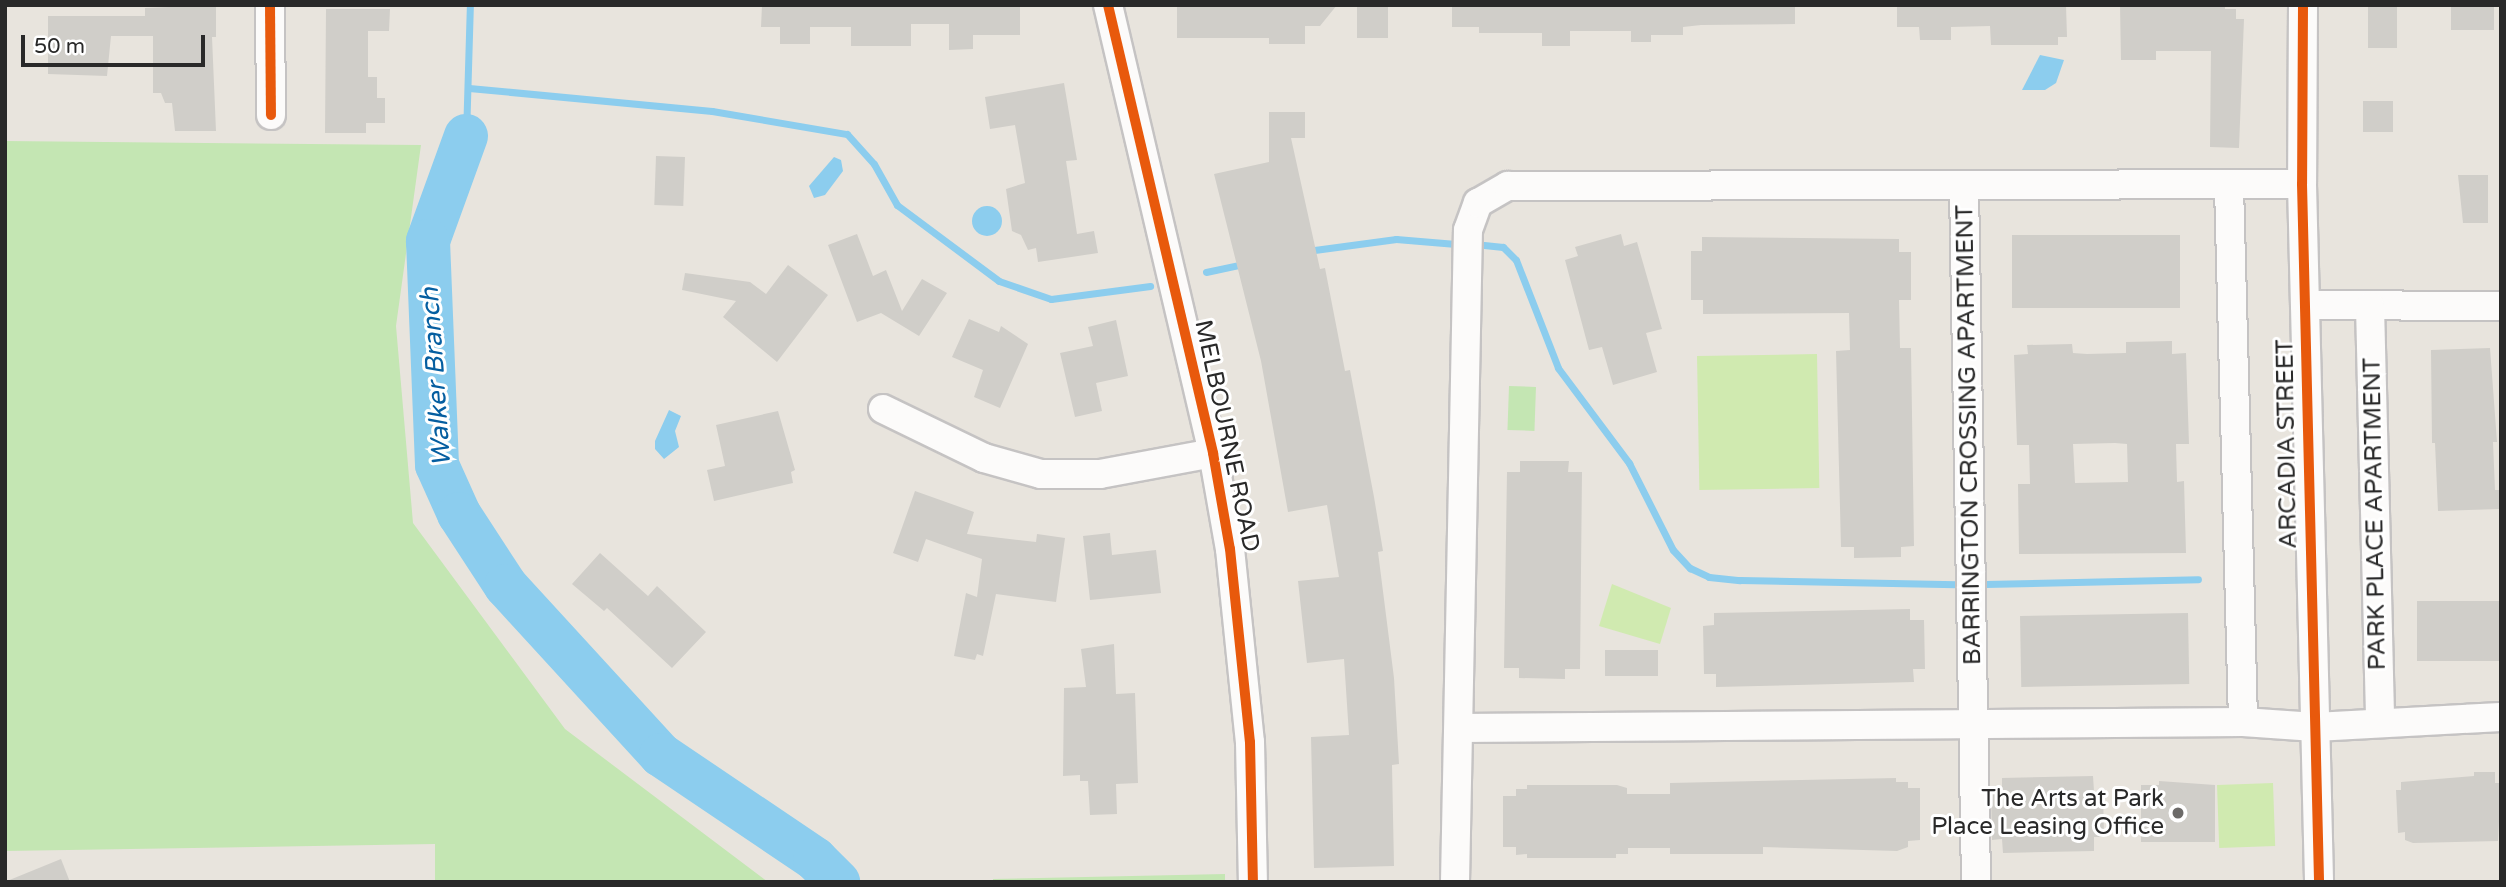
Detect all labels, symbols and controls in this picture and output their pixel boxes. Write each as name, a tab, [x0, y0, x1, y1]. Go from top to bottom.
scale bar	[24, 21, 208, 65]
text: 50 m	[34, 34, 85, 59]
street label: BARRINGTON CROSSING APARTMENT	[1951, 205, 1987, 665]
water label: Walker Branch	[414, 286, 458, 468]
street label: MELBOURNE ROAD	[1188, 317, 1266, 555]
street label: ARCADIA STREET	[2271, 339, 2303, 549]
street label: PARK PLACE APARTMENT	[2358, 357, 2392, 671]
place label: The Arts at Park Place Leasing Office	[1931, 785, 2164, 841]
marker: The Arts at Park Place Leasing Office	[2170, 805, 2186, 821]

